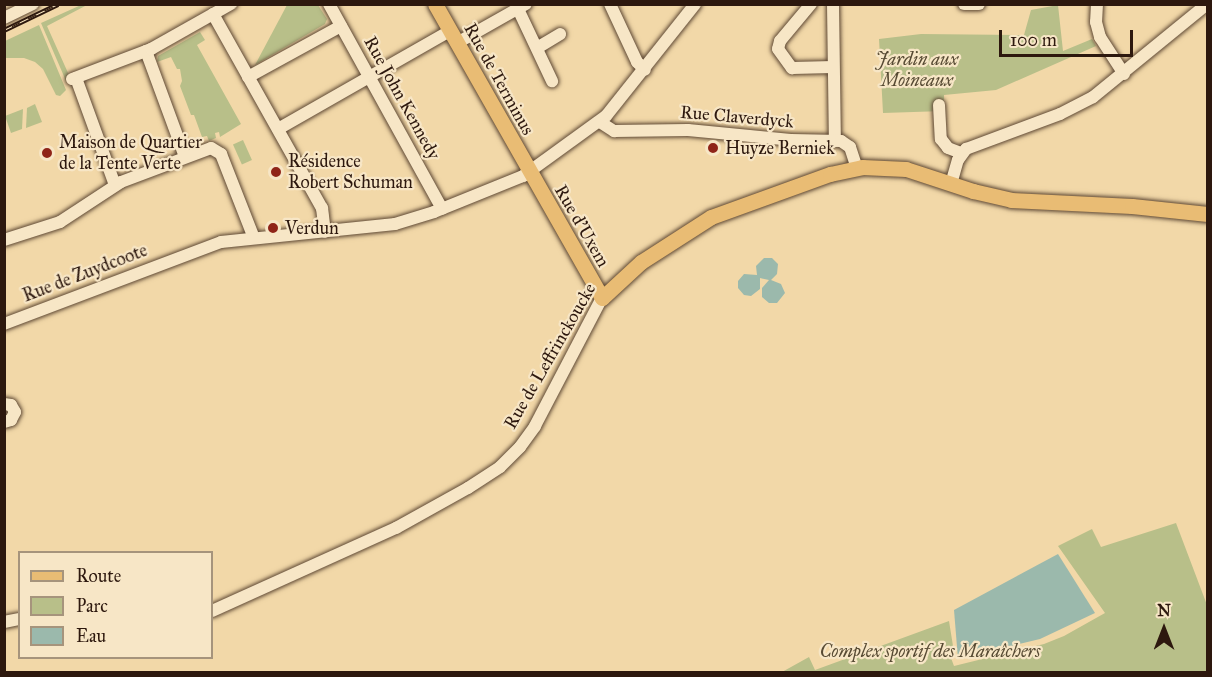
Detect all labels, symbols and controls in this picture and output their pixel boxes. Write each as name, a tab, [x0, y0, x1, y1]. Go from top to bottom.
scale bar	[1002, 18, 1136, 56]
street label: Rue de Terminus	[459, 19, 539, 139]
text: 100 m	[1010, 29, 1057, 51]
street label: Rue John Kennedy	[359, 33, 445, 163]
park label: Jardin aux Moineaux	[876, 49, 958, 92]
street label: Rue Claverdyck	[679, 101, 795, 133]
place label: Maison de Quartier de la Tente Verte	[59, 132, 202, 174]
place label: Huyze Berniek	[725, 137, 835, 159]
marker: Huyze Berniek	[706, 141, 720, 155]
marker: Maison de Quartier de la Tente Verte	[40, 146, 54, 160]
place label: Résidence Robert Schuman	[288, 151, 413, 194]
marker: Résidence Robert Schuman	[269, 165, 283, 179]
street label: Rue d'Uxem	[550, 181, 614, 271]
place label: Verdun	[285, 217, 339, 239]
marker: Verdun	[266, 221, 280, 235]
street label: Rue de Zuydcoote	[20, 239, 150, 307]
street label: Rue de Leffrinckoucke	[499, 279, 601, 433]
legend	[18, 551, 213, 659]
text: Route	[76, 565, 121, 587]
text: Parc	[76, 595, 108, 617]
north arrow	[1134, 599, 1194, 659]
text: N	[1157, 601, 1171, 620]
text: Eau	[76, 625, 106, 647]
park label: Complex sportif des Maraîchers	[820, 640, 1040, 662]

